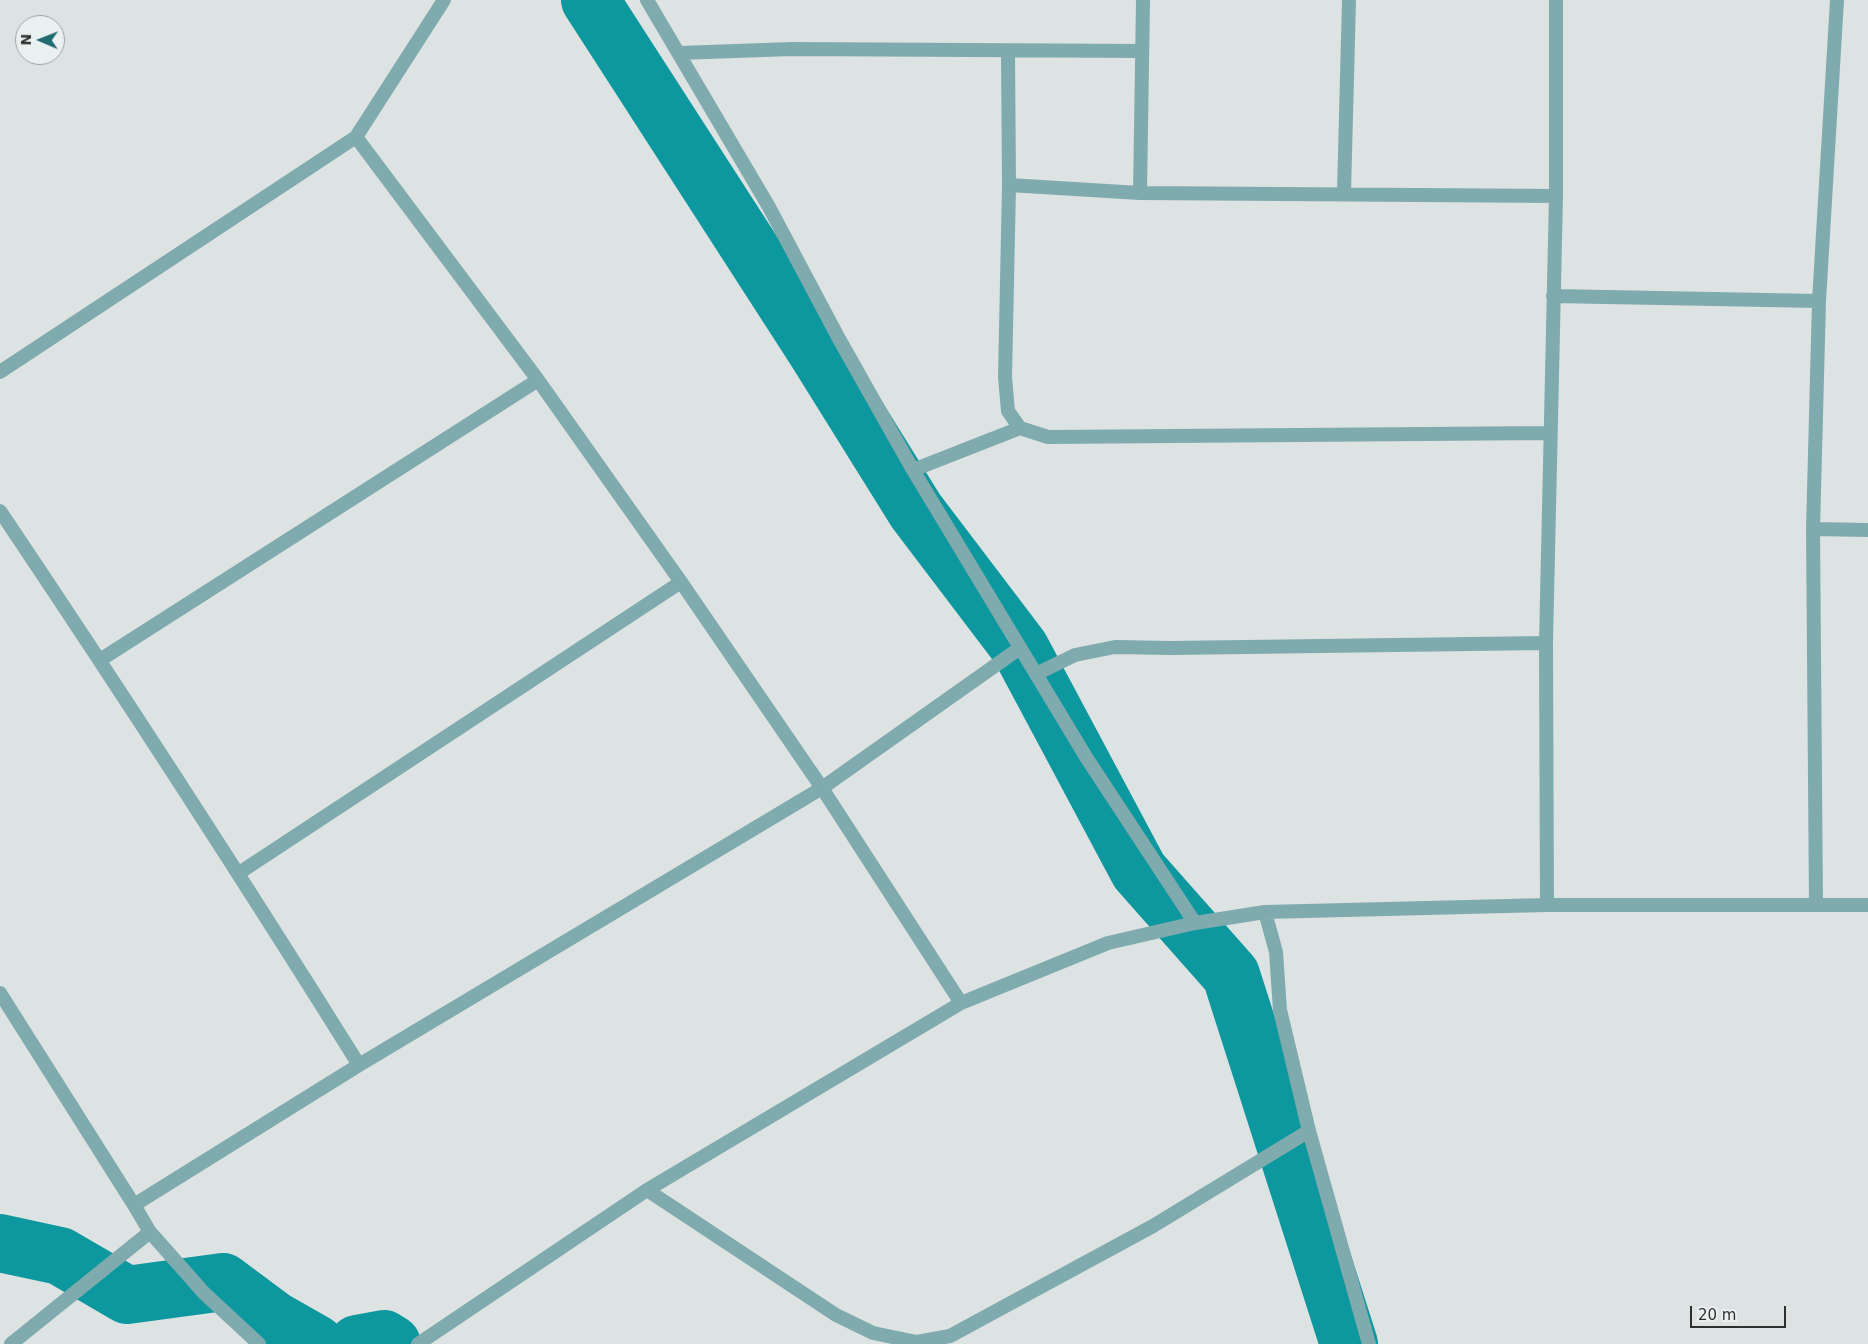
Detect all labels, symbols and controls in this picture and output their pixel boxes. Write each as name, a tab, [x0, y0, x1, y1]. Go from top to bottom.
north arrow	[15, 15, 65, 65]
text: N	[18, 34, 34, 46]
scale bar	[1693, 1296, 1789, 1328]
text: 20 m	[1698, 1306, 1736, 1324]

